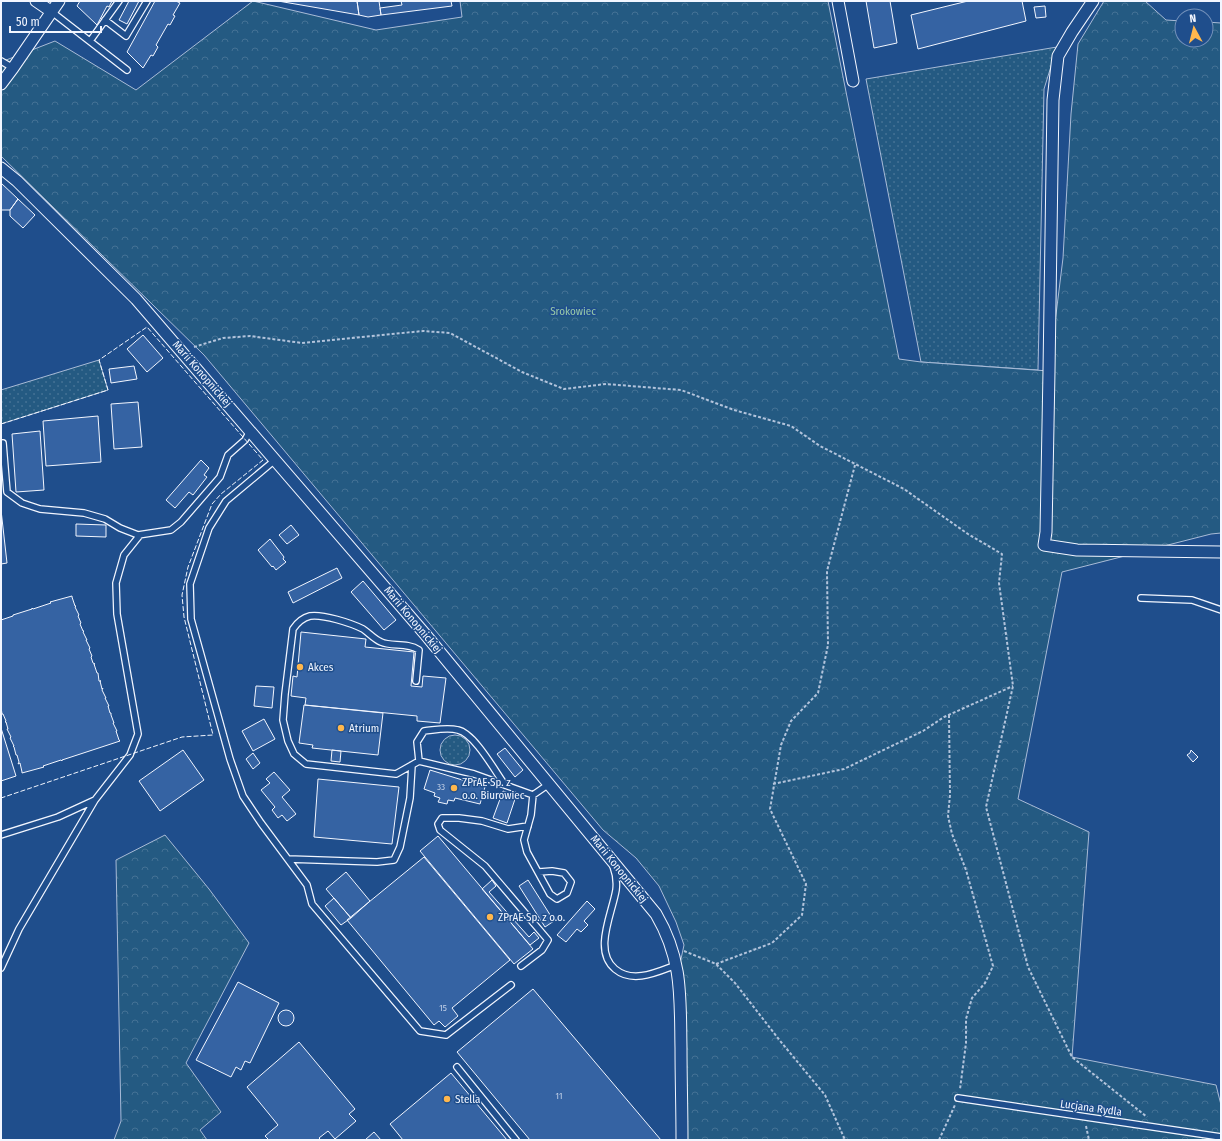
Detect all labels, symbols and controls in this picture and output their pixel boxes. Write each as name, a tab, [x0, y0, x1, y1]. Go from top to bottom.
scale bar	[10, 8, 101, 34]
north arrow	[1174, 8, 1214, 48]
text: N	[1189, 12, 1197, 25]
text: 50 m	[16, 15, 40, 29]
park label: Srokowiec	[550, 305, 596, 318]
street label: Marii Konopnickiej	[170, 338, 234, 410]
street label: Marii Konopnickiej	[381, 584, 445, 656]
place label: Akces	[308, 661, 334, 674]
marker: Akces	[295, 662, 305, 672]
place label: Atrium	[349, 722, 379, 735]
marker: Atrium	[336, 723, 346, 733]
place label: ZPrAE Sp. z o.o. Biurowiec	[462, 776, 525, 802]
house number: 33	[437, 782, 445, 792]
marker: ZPrAE Sp. z o.o. Biurowiec	[449, 783, 459, 793]
street label: Marii Konopnickiej	[588, 832, 650, 906]
place label: ZPrAE Sp. z o.o.	[498, 911, 565, 924]
marker: ZPrAE Sp. z o.o.	[485, 912, 495, 922]
house number: 15	[439, 1003, 447, 1013]
house number: 11	[556, 1091, 562, 1101]
place label: Stella	[455, 1093, 480, 1106]
marker: Stella	[442, 1094, 452, 1104]
street label: Lucjana Rydla	[1059, 1097, 1123, 1119]

